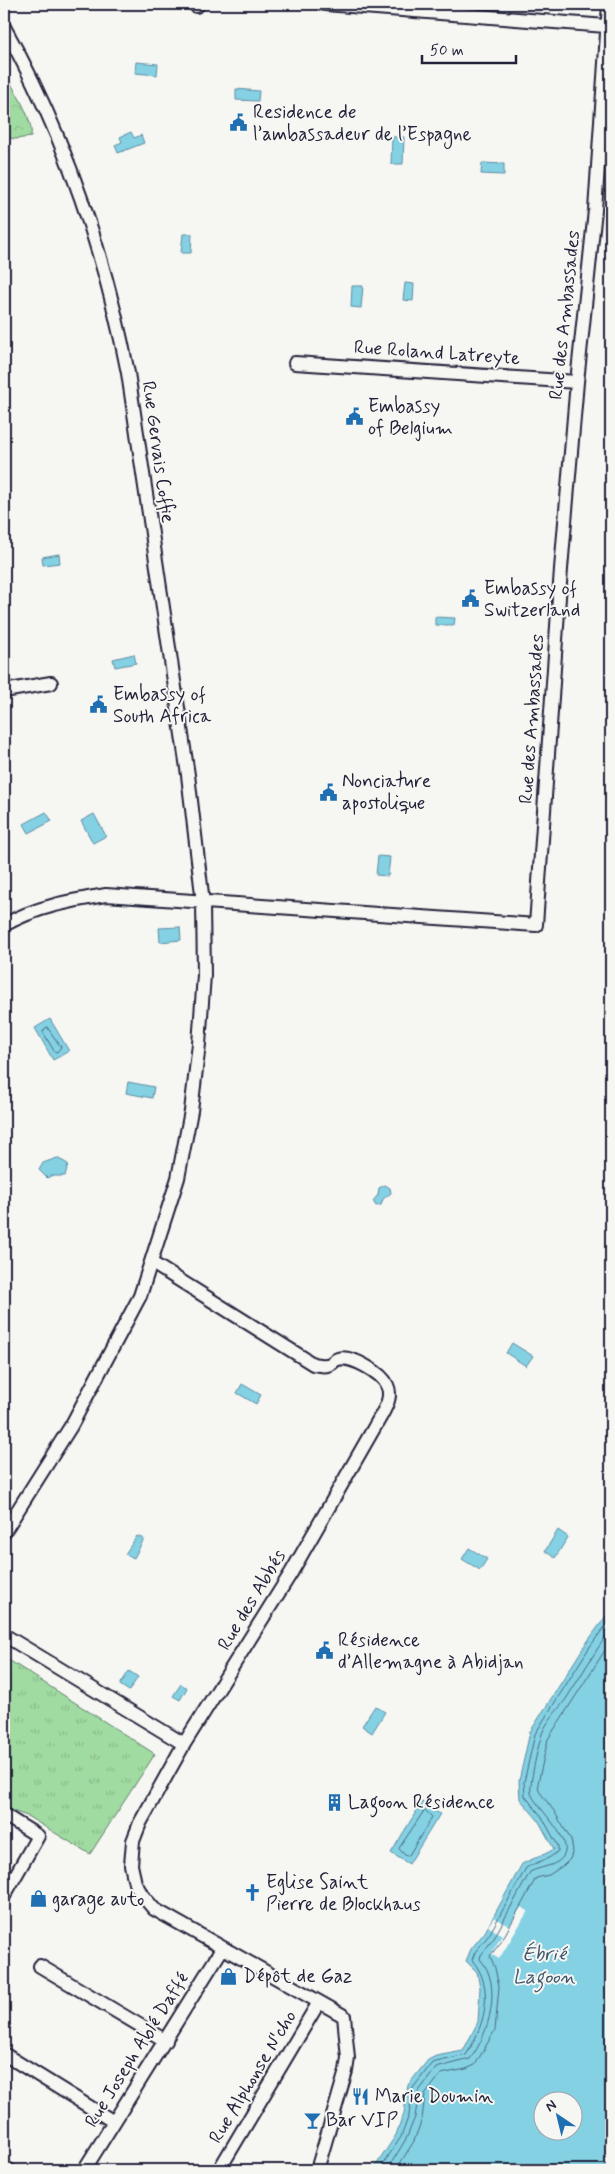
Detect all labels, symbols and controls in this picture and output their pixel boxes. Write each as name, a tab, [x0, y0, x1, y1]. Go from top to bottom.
scale bar	[422, 32, 516, 64]
text: 50 m	[430, 41, 464, 61]
place label: Residence de l’ambassadeur de l’Espagne	[253, 100, 472, 149]
public building icon: Residence de l’ambassadeur de l’Espagne	[229, 113, 249, 133]
street label: Rue des Ambassades	[544, 229, 586, 401]
street label: Rue Roland Latreyte	[353, 335, 521, 371]
street label: Rue Gervais Coffie	[136, 380, 180, 524]
place label: Embassy of Belgium	[368, 394, 453, 442]
public building icon: Embassy of Belgium	[344, 407, 364, 427]
place label: Embassy of Switzerland	[484, 576, 580, 623]
public building icon: Embassy of Switzerland	[460, 589, 480, 609]
street label: Rue des Ambassades	[514, 633, 550, 805]
place label: Embassy of South Africa	[113, 682, 212, 729]
public building icon: Embassy of South Africa	[89, 695, 109, 715]
place label: Nonciature apostolique	[342, 769, 431, 816]
public building icon: Nonciature apostolique	[318, 782, 338, 802]
street label: Rue des Abbés	[212, 1544, 292, 1655]
place label: Résidence d’Allemagne à Abidjan	[338, 1628, 524, 1676]
public building icon: Résidence d’Allemagne à Abidjan	[314, 1641, 334, 1661]
place label: Lagoon Résidence	[348, 1790, 495, 1818]
building icon: Lagoon Résidence	[324, 1792, 344, 1812]
place label: Eglise Saint Pierre de Blockhaus	[266, 1870, 421, 1917]
church icon: Eglise Saint Pierre de Blockhaus	[242, 1883, 262, 1903]
place label: garage auto	[52, 1887, 144, 1914]
shop icon: garage auto	[28, 1889, 48, 1909]
water label: Ébrié Lagoon	[513, 1941, 576, 1993]
place label: Dépôt de Gaz	[243, 1964, 352, 1989]
shop icon: Dépôt de Gaz	[219, 1966, 239, 1986]
street label: Rue Joseph Ablé Daffé	[79, 1968, 195, 2132]
street label: Rue Alphonse N'cho	[203, 2006, 303, 2148]
place label: Marie Doumin	[375, 2084, 493, 2109]
restaurant icon: Marie Doumin	[351, 2086, 371, 2106]
north arrow	[532, 2092, 582, 2142]
text: N	[542, 2096, 560, 2116]
place label: Bar VIP	[326, 2108, 398, 2133]
bar icon: Bar VIP	[302, 2110, 322, 2130]

